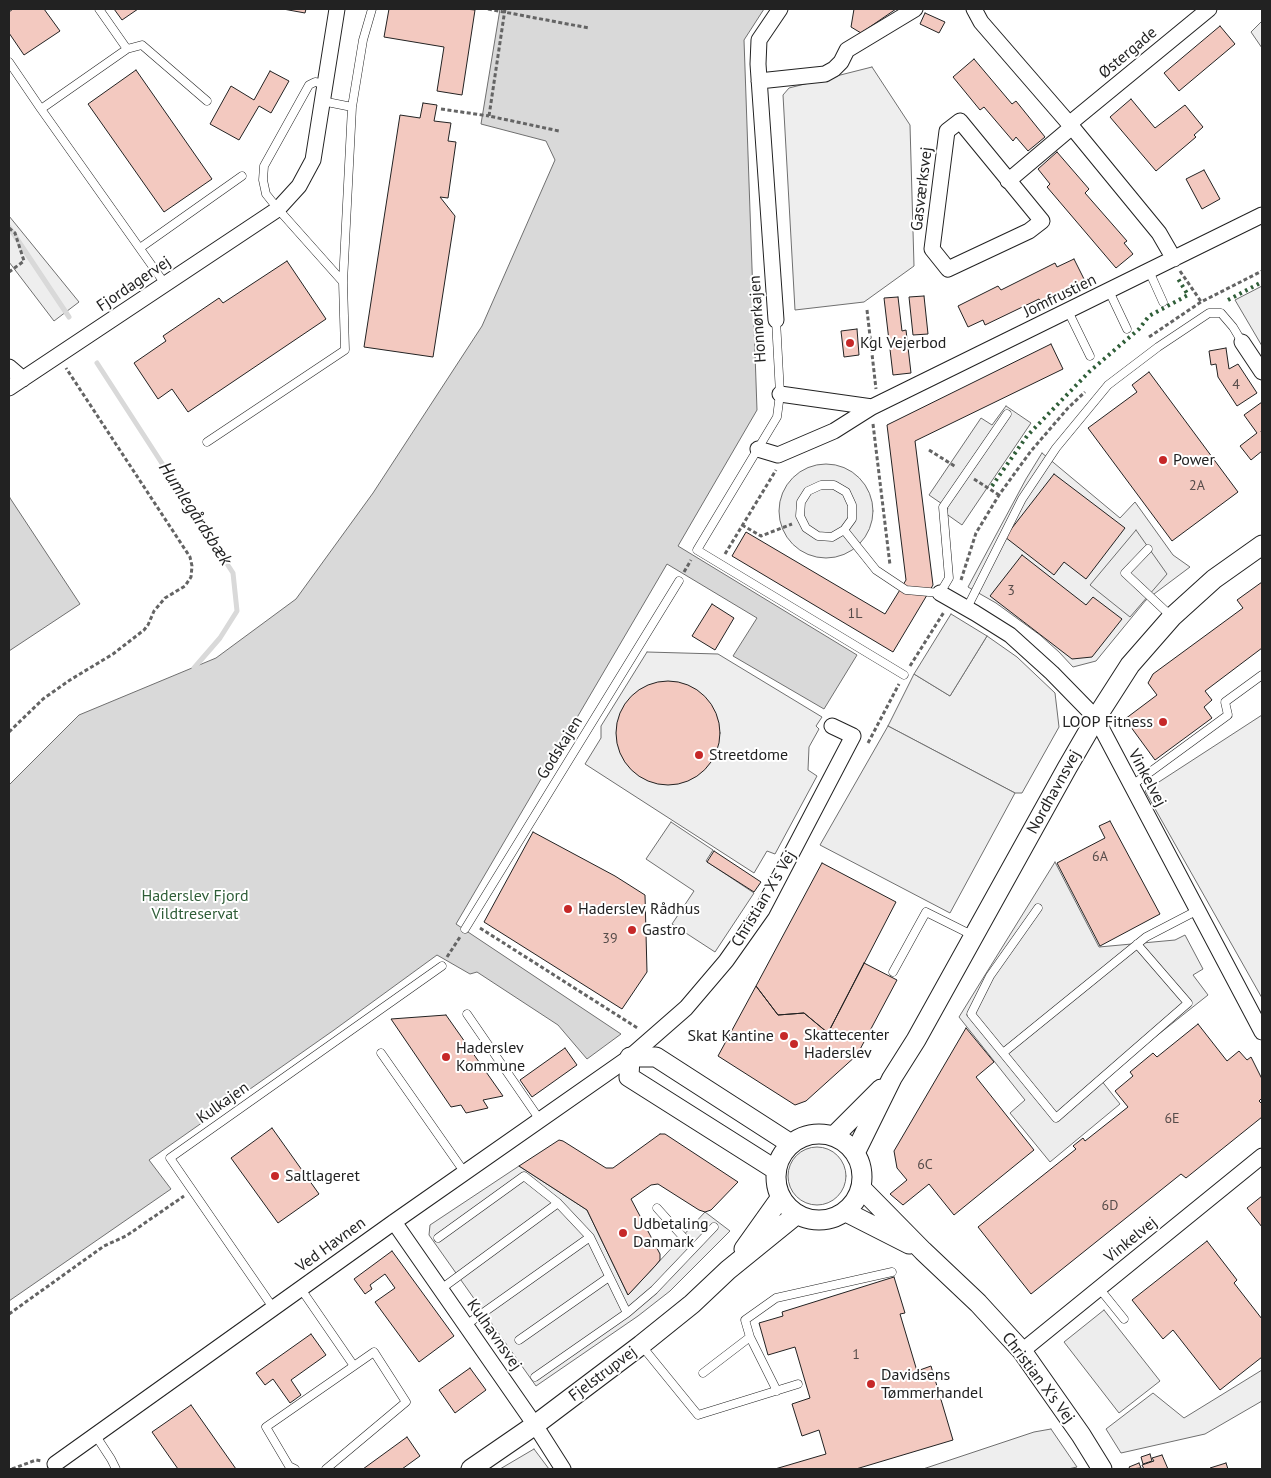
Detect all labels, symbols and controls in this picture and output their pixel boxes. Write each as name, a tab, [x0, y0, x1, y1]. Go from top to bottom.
street label: Østergade	[1095, 23, 1161, 83]
street label: Gasværksvej	[907, 146, 937, 232]
street label: Fjordagervej	[93, 252, 175, 316]
street label: Jomfrustien	[1020, 270, 1100, 322]
street label: Honnørkajen	[745, 275, 771, 363]
place label: Kgl Vejerbod	[860, 333, 946, 353]
marker: Kgl Vejerbod	[844, 337, 856, 349]
house number: 4	[1232, 377, 1240, 393]
place label: Power	[1173, 450, 1215, 470]
marker: Power	[1157, 454, 1169, 466]
water label: Humlegårdsbæk	[154, 458, 236, 570]
house number: 2A	[1189, 478, 1205, 494]
house number: 3	[1007, 583, 1015, 599]
house number: 1L	[848, 606, 862, 622]
place label: LOOP Fitness	[1062, 712, 1153, 732]
street label: Godskajen	[533, 713, 587, 783]
marker: LOOP Fitness	[1157, 716, 1169, 728]
place label: Streetdome	[709, 745, 788, 765]
street label: Vinkelvej	[1124, 746, 1170, 810]
street label: Nordhavnsvej	[1023, 747, 1085, 837]
marker: Streetdome	[693, 749, 705, 761]
street label: Christian X's Vej	[728, 847, 800, 951]
house number: 6A	[1092, 849, 1108, 865]
park label: Haderslev Fjord Vildtreservat	[141, 886, 249, 924]
place label: Haderslev Rådhus	[578, 899, 700, 919]
marker: Haderslev Rådhus	[562, 903, 574, 915]
place label: Gastro	[642, 920, 686, 940]
marker: Gastro	[626, 924, 638, 936]
house number: 39	[602, 931, 618, 947]
place label: Skattecenter Haderslev	[804, 1025, 889, 1063]
place label: Skat Kantine	[688, 1026, 774, 1046]
marker: Skat Kantine	[778, 1030, 790, 1042]
place label: Haderslev Kommune	[456, 1038, 525, 1076]
marker: Skattecenter Haderslev	[788, 1038, 800, 1050]
marker: Haderslev Kommune	[440, 1051, 452, 1063]
street label: Kulkajen	[193, 1078, 253, 1128]
house number: 6E	[1164, 1111, 1180, 1127]
house number: 6C	[917, 1157, 933, 1173]
place label: Saltlageret	[285, 1166, 360, 1186]
marker: Saltlageret	[269, 1170, 281, 1182]
house number: 6D	[1102, 1198, 1118, 1214]
street label: Ved Havnen	[293, 1213, 369, 1277]
street label: Vinkelvej	[1101, 1213, 1161, 1267]
place label: Udbetaling Danmark	[633, 1214, 708, 1252]
marker: Udbetaling Danmark	[617, 1227, 629, 1239]
street label: Kulhavnsvej	[462, 1296, 526, 1374]
street label: Christian X's Vej	[998, 1329, 1078, 1427]
street label: Fjelstrupvej	[565, 1342, 641, 1406]
house number: 1	[852, 1347, 860, 1363]
place label: Davidsens Tømmerhandel	[881, 1365, 983, 1403]
marker: Davidsens Tømmerhandel	[865, 1378, 877, 1390]

